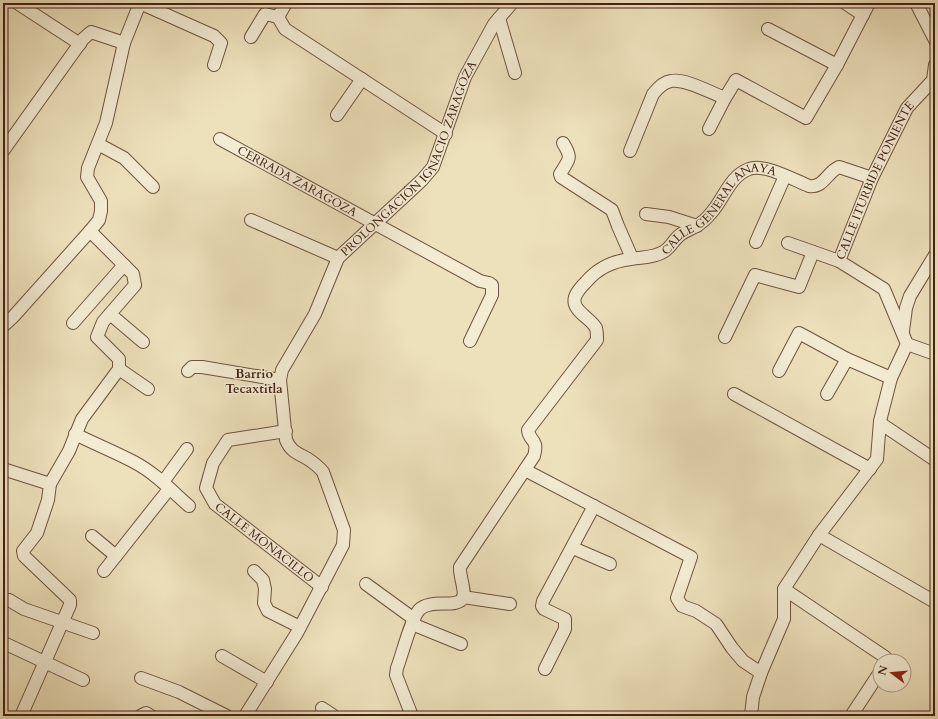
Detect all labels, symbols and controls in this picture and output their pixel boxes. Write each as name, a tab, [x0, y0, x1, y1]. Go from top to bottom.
street label: PROLONGACIÓN IGNACIO ZARAGOZA	[337, 58, 480, 260]
street label: CALLE ITURBIDE PONIENTE	[832, 98, 918, 262]
street label: CERRADA ZARAGOZA	[234, 142, 360, 221]
street label: CALLE GENERAL ANAYA	[658, 160, 779, 259]
district label: Barrio Tecaxtitla	[225, 365, 283, 398]
street label: CALLE MONACILLO	[211, 499, 317, 586]
north arrow	[872, 653, 912, 693]
text: N	[874, 663, 892, 677]

